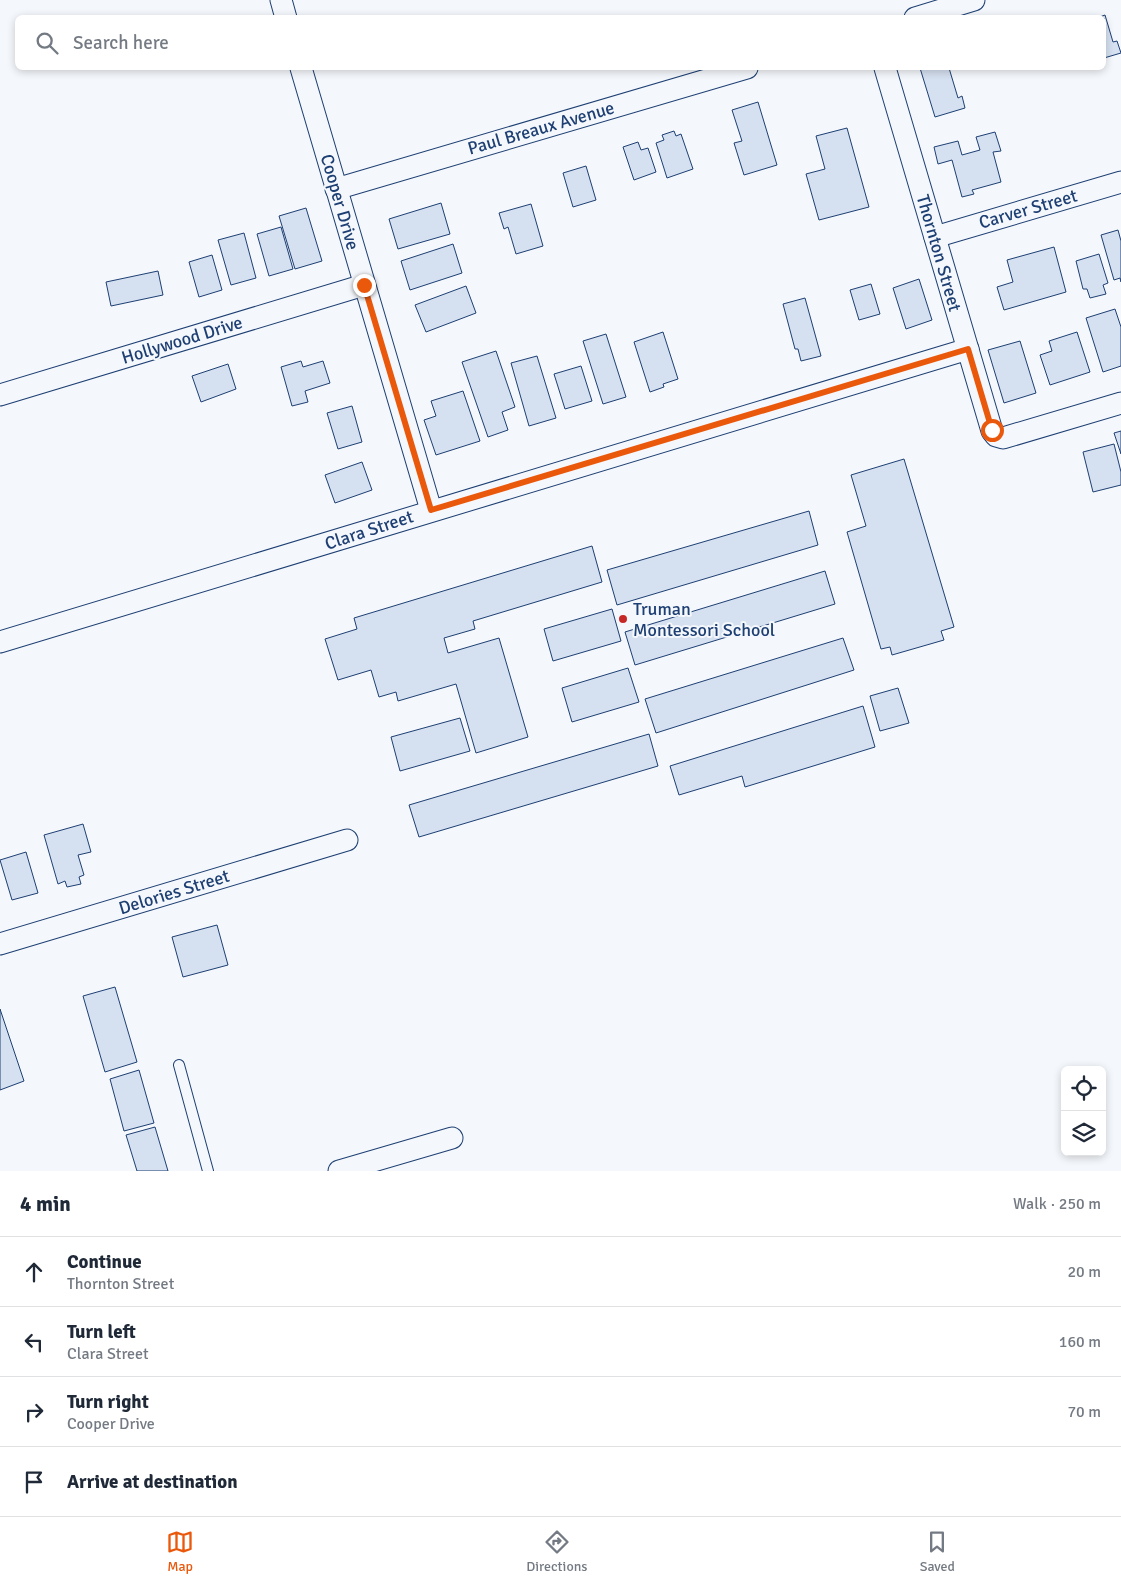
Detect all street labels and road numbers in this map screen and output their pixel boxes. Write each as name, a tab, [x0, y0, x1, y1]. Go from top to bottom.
street label: Paul Breaux Avenue	[465, 97, 617, 159]
street label: Cooper Drive	[316, 151, 364, 253]
street label: Carver Street	[976, 184, 1080, 234]
street label: Thornton Street	[912, 192, 966, 314]
street label: Hollywood Drive	[119, 311, 245, 369]
street label: Clara Street	[322, 505, 416, 555]
street label: Delories Street	[116, 865, 232, 919]

